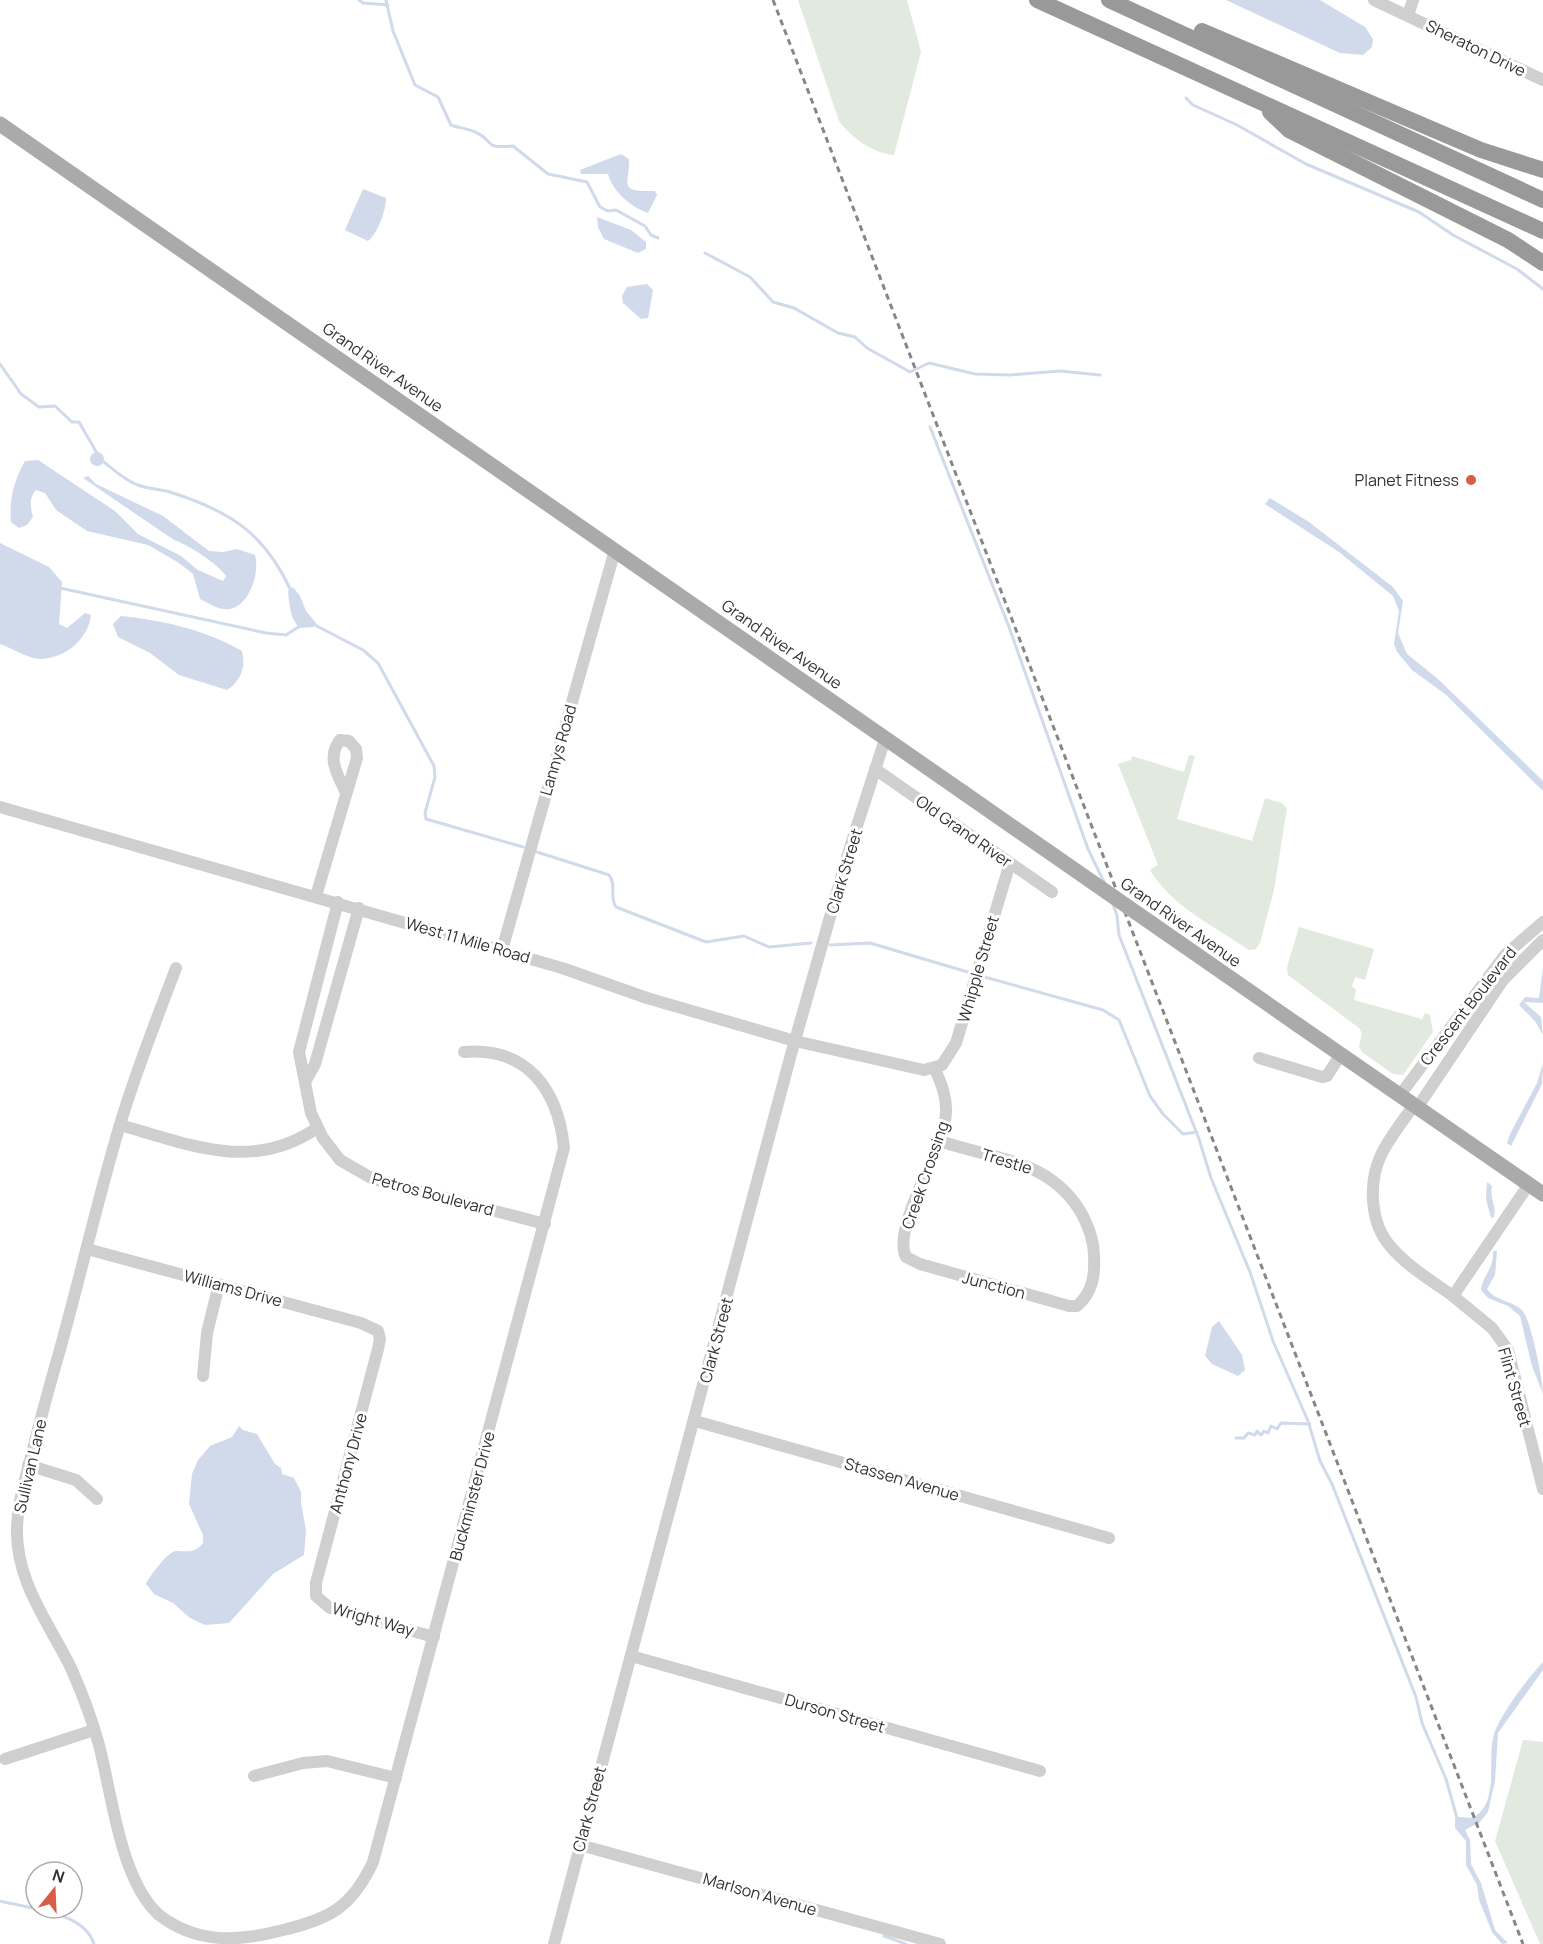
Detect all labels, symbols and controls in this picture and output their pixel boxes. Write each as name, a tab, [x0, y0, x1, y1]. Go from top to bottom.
street label: Sheraton Drive	[1422, 14, 1530, 82]
street label: Grand River Avenue	[318, 317, 448, 417]
place label: Planet Fitness	[1355, 469, 1459, 491]
marker: Planet Fitness	[1464, 473, 1478, 487]
street label: Grand River Avenue	[717, 594, 847, 694]
street label: Lannys Road	[535, 702, 581, 798]
street label: Old Grand River	[912, 790, 1017, 872]
street label: Clark Street	[821, 826, 867, 916]
street label: Grand River Avenue	[1116, 872, 1246, 972]
street label: West 11 Mile Road	[403, 912, 533, 968]
street label: Whipple Street	[952, 913, 1004, 1025]
street label: Crescent Boulevard	[1415, 942, 1521, 1070]
street label: Creek Crossing	[896, 1118, 954, 1232]
street label: Trestle	[979, 1143, 1035, 1179]
street label: Petros Boulevard	[370, 1167, 496, 1221]
street label: Williams Drive	[181, 1264, 285, 1312]
street label: Junction	[960, 1266, 1028, 1304]
street label: Clark Street	[694, 1295, 738, 1385]
street label: Flint Street	[1493, 1345, 1537, 1429]
street label: Anthony Drive	[324, 1410, 372, 1516]
street label: Sullivan Lane	[9, 1417, 51, 1515]
street label: Buckminster Drive	[444, 1429, 500, 1563]
street label: Stassen Avenue	[842, 1452, 962, 1506]
street label: Wright Way	[330, 1597, 417, 1641]
street label: Durson Street	[782, 1688, 888, 1738]
street label: Clark Street	[567, 1764, 611, 1854]
north arrow	[24, 1860, 84, 1920]
text: N	[50, 1863, 68, 1888]
street label: Marlson Avenue	[701, 1867, 819, 1921]

